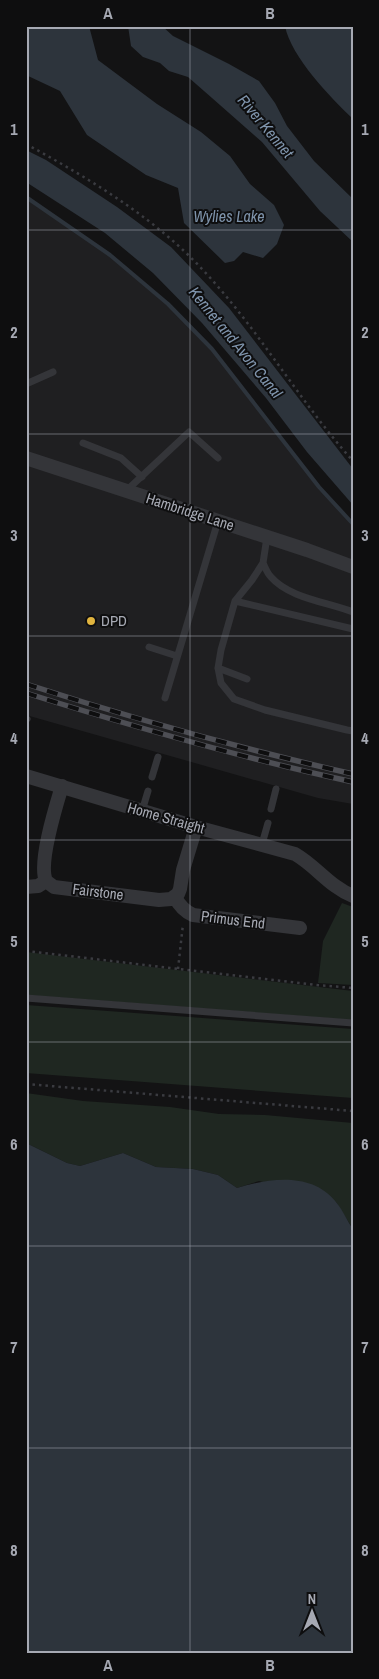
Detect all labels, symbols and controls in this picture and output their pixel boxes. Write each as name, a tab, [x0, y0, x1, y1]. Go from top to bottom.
text: A	[103, 2, 113, 24]
text: B	[265, 2, 275, 24]
water label: River Kennet	[233, 90, 299, 163]
text: 1	[10, 118, 18, 140]
text: 1	[361, 118, 369, 140]
water label: Wylies Lake	[193, 205, 265, 227]
water label: Kennet and Avon Canal	[184, 282, 288, 403]
text: 2	[10, 321, 18, 343]
text: 2	[361, 321, 369, 343]
street label: Hambridge Lane	[143, 487, 237, 536]
text: 3	[10, 524, 18, 546]
text: 3	[361, 524, 369, 546]
place label: DPD	[101, 610, 127, 631]
marker: DPD	[85, 615, 97, 627]
text: 4	[10, 727, 18, 749]
text: 4	[361, 727, 369, 749]
street label: Home Straight	[125, 796, 208, 839]
street label: Fairstone	[71, 878, 125, 905]
street label: Primus End	[200, 905, 266, 934]
text: 5	[10, 930, 18, 952]
text: 5	[361, 930, 369, 952]
text: 6	[10, 1133, 18, 1155]
text: 6	[361, 1133, 369, 1155]
text: 7	[10, 1336, 18, 1358]
text: 7	[361, 1336, 369, 1358]
text: 8	[10, 1539, 18, 1561]
text: 8	[361, 1539, 369, 1561]
north arrow	[286, 1586, 336, 1636]
text: N	[308, 1590, 316, 1608]
text: A	[103, 1654, 113, 1676]
text: B	[265, 1654, 275, 1676]

